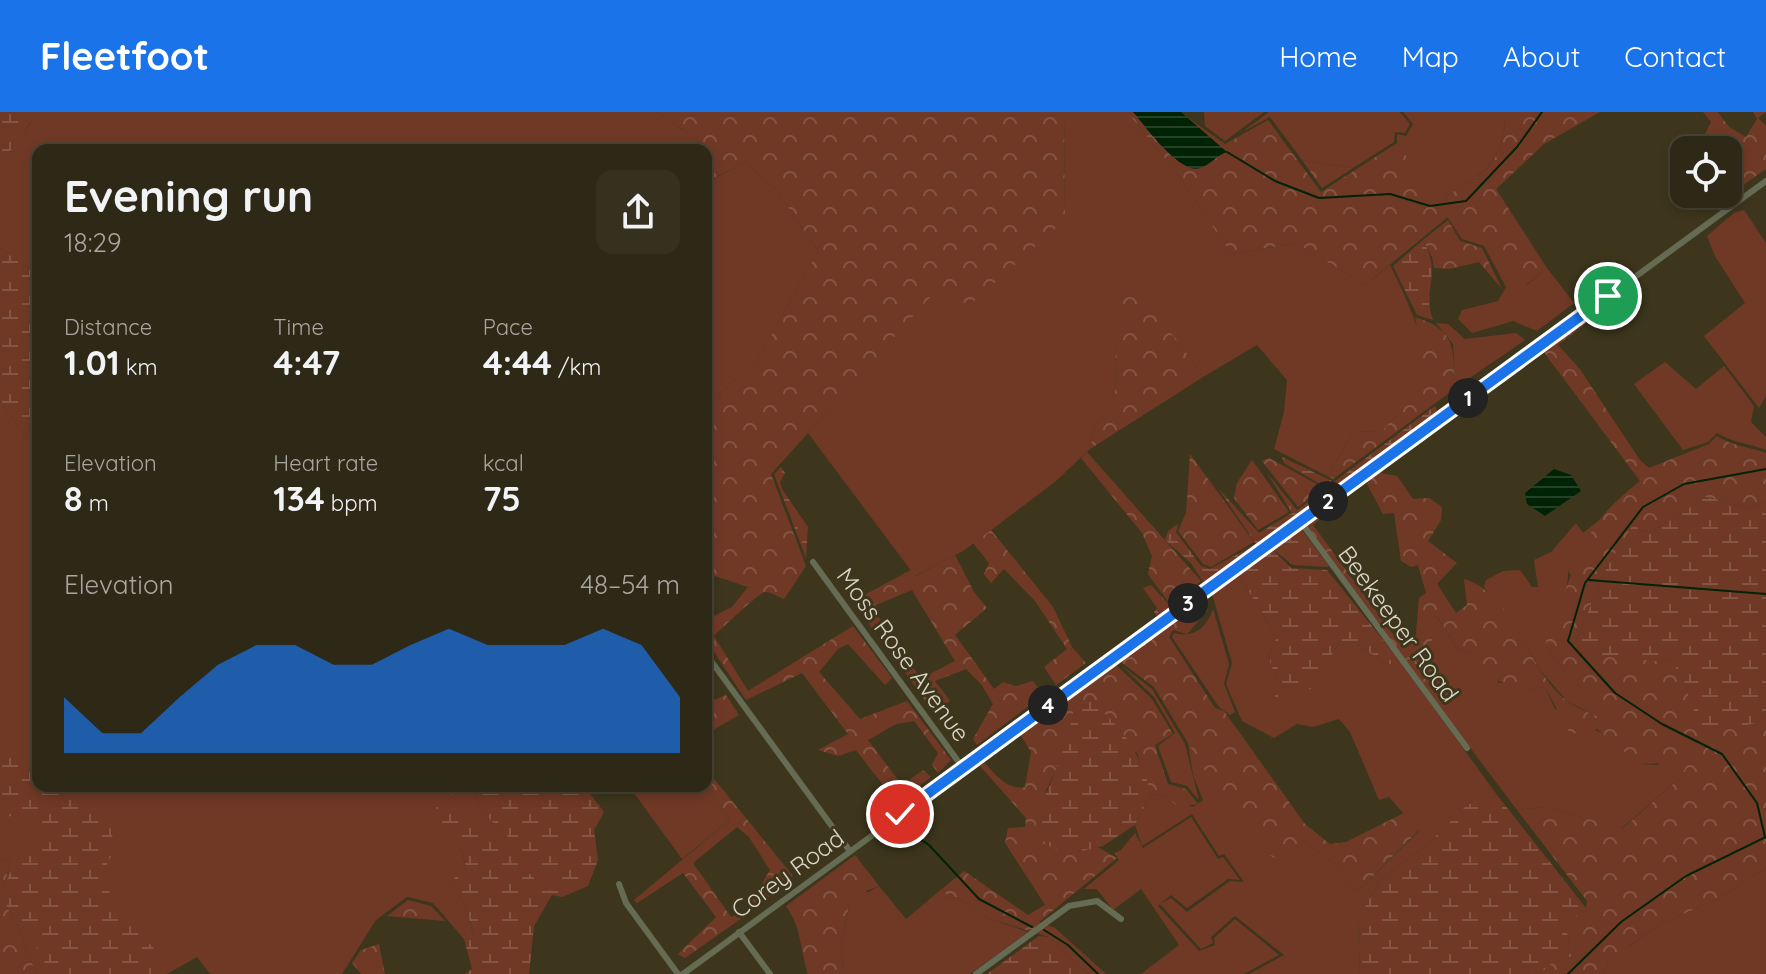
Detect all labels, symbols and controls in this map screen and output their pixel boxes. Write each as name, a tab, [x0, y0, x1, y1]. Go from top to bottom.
text: Fleetfoot	[40, 32, 209, 80]
text: Home	[1279, 39, 1358, 74]
text: Map	[1402, 39, 1459, 74]
text: About	[1503, 39, 1580, 74]
text: Contact	[1624, 39, 1726, 74]
map controls	[1670, 136, 1742, 208]
button: locate	[1670, 136, 1742, 208]
text: Evening run	[64, 168, 313, 223]
button: share	[596, 170, 680, 254]
text: 18:29	[64, 226, 121, 259]
pin	[1574, 262, 1642, 330]
icon: arrive	[1586, 274, 1630, 318]
text: Distance	[64, 313, 152, 341]
text: Time	[273, 313, 324, 341]
text: Pace	[483, 313, 533, 341]
text: 1.01	[64, 341, 120, 384]
text: 4:47	[273, 341, 340, 384]
text: 4:44	[483, 341, 552, 384]
text: km	[120, 353, 158, 381]
text: /km	[552, 353, 601, 381]
pin: 1	[1448, 378, 1488, 418]
text: 1	[1464, 384, 1472, 412]
text: Elevation	[64, 449, 157, 477]
text: Heart rate	[273, 449, 378, 477]
text: kcal	[483, 449, 524, 477]
text: 8	[64, 477, 83, 520]
text: 134	[273, 477, 325, 520]
text: 75	[483, 477, 521, 520]
pin: 2	[1308, 481, 1348, 521]
text: 2	[1322, 487, 1334, 515]
text: m	[83, 489, 109, 517]
text: bpm	[325, 489, 378, 517]
street label: Beekeeper Road	[1332, 540, 1465, 707]
street label: Moss Rose Avenue	[831, 562, 977, 747]
text: Elevation	[64, 568, 174, 601]
text: 48–54 m	[580, 568, 680, 601]
pin: 3	[1168, 583, 1208, 623]
text: 3	[1182, 589, 1194, 617]
pin: 4	[1028, 685, 1068, 725]
text: 4	[1042, 691, 1054, 719]
pin	[866, 780, 934, 848]
icon: check	[878, 792, 922, 836]
street label: Corey Road	[725, 822, 850, 924]

